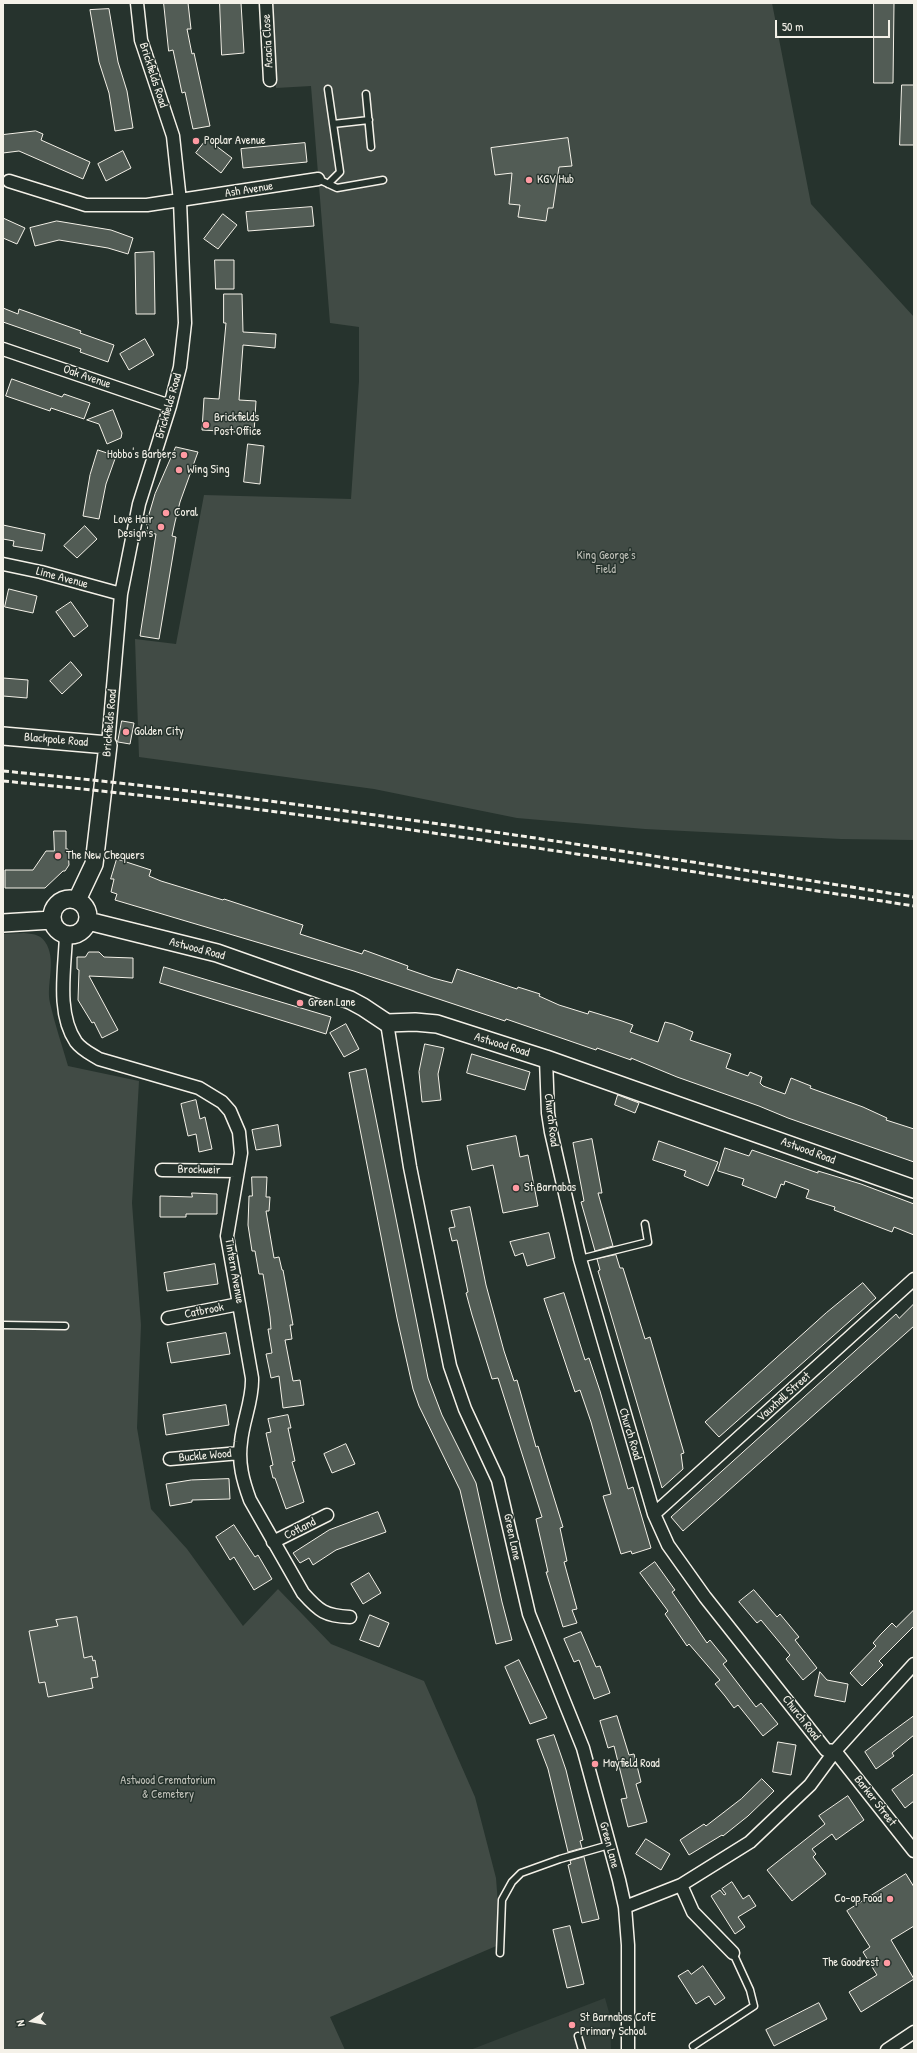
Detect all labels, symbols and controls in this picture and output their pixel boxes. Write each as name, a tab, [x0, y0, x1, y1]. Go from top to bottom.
scale bar	[777, 12, 892, 38]
street label: Acacia Close	[259, 14, 277, 68]
text: 50 m	[782, 18, 803, 35]
street label: Brickfields Road	[136, 41, 170, 109]
place label: Poplar Avenue	[204, 134, 265, 148]
marker: Poplar Avenue	[191, 136, 201, 146]
place label: KGV Hub	[537, 173, 574, 187]
marker: KGV Hub	[524, 175, 534, 185]
street label: Ash Avenue	[224, 179, 274, 201]
street label: Oak Avenue	[61, 362, 113, 392]
street label: Brickfields Road	[153, 372, 185, 440]
place label: Brickfields Post Office	[214, 411, 261, 439]
marker: Brickfields Post Office	[201, 420, 211, 430]
place label: Hobbo's Barbers	[107, 448, 176, 462]
marker: Hobbo's Barbers	[179, 450, 189, 460]
place label: Wing Sing	[187, 463, 230, 477]
marker: Wing Sing	[174, 465, 184, 475]
place label: Coral	[174, 506, 198, 520]
marker: Coral	[161, 508, 171, 518]
place label: Love Hair Design's	[114, 513, 153, 541]
marker: Love Hair Design's	[156, 522, 166, 532]
park label: King George's Field	[576, 549, 636, 577]
street label: Lime Avenue	[34, 564, 90, 592]
street label: Brickfields Road	[100, 689, 120, 757]
place label: Golden City	[134, 725, 184, 739]
marker: Golden City	[121, 727, 131, 737]
street label: Blackpole Road	[24, 730, 88, 750]
place label: The New Chequers	[66, 849, 144, 863]
marker: The New Chequers	[53, 851, 63, 861]
street label: Astwood Road	[168, 935, 226, 963]
place label: Green Lane	[308, 996, 355, 1010]
marker: Green Lane	[295, 998, 305, 1008]
street label: Astwood Road	[473, 1030, 531, 1060]
street label: Church Road	[541, 1093, 561, 1147]
street label: Astwood Road	[779, 1134, 837, 1168]
street label: Brockweir	[177, 1162, 221, 1178]
place label: St Barnabas	[524, 1181, 576, 1195]
marker: St Barnabas	[511, 1183, 521, 1193]
street label: Tintern Avenue	[221, 1237, 247, 1305]
street label: Catbrook	[183, 1300, 225, 1322]
street label: Vauxhall Street	[754, 1369, 814, 1425]
street label: Church Road	[615, 1406, 645, 1462]
street label: Buckle Wood	[178, 1447, 232, 1465]
street label: Green Lane	[500, 1512, 524, 1562]
street label: Cotland	[282, 1515, 318, 1543]
street label: Church Road	[779, 1693, 823, 1743]
place label: Mayfield Road	[603, 1757, 660, 1771]
marker: Mayfield Road	[590, 1759, 600, 1769]
street label: Barker Street	[851, 1773, 899, 1829]
park label: Astwood Crematorium & Cemetery	[120, 1774, 216, 1802]
street label: Green Lane	[596, 1820, 622, 1870]
place label: Co-op Food	[834, 1892, 882, 1906]
marker: Co-op Food	[885, 1894, 895, 1904]
place label: The Goodrest	[823, 1956, 879, 1970]
marker: The Goodrest	[882, 1958, 892, 1968]
north arrow	[12, 2001, 52, 2041]
place label: St Barnabas CofE Primary School	[580, 2011, 656, 2039]
text: N	[13, 2019, 28, 2028]
marker: St Barnabas CofE Primary School	[567, 2020, 577, 2030]

